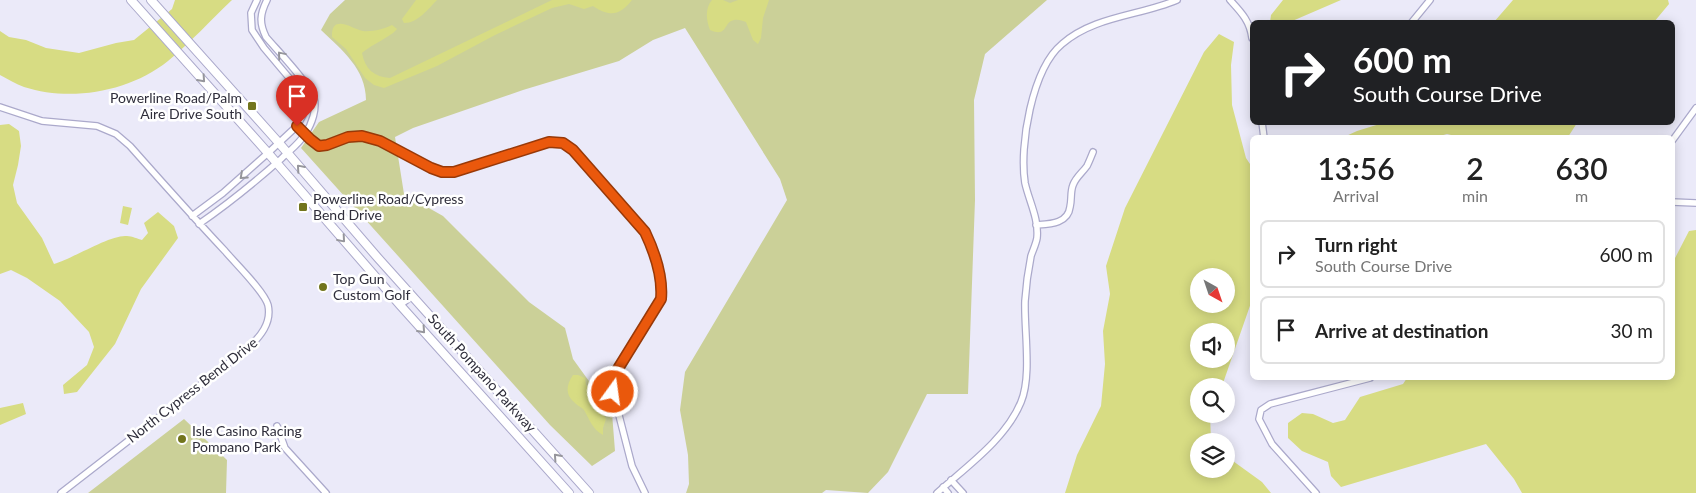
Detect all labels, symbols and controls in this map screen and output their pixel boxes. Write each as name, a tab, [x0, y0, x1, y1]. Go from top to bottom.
text: 600 m	[1353, 38, 1452, 80]
icon: right	[1270, 40, 1335, 105]
one-way arrow	[278, 51, 287, 60]
one-way arrow	[197, 74, 206, 83]
pin	[276, 75, 318, 126]
text: South Course Drive	[1353, 80, 1542, 107]
icon: arrive	[283, 82, 311, 110]
place label: Powerline Road/Palm Aire Drive South	[110, 89, 242, 122]
marker: Powerline Road/Palm Aire Drive South	[246, 100, 258, 112]
text: 13:56	[1317, 150, 1395, 186]
text: 2	[1466, 150, 1484, 186]
text: 630	[1555, 150, 1608, 186]
one-way arrow	[298, 165, 306, 174]
one-way arrow	[239, 170, 248, 179]
text: Arrival	[1333, 186, 1379, 205]
text: min	[1462, 186, 1488, 205]
text: m	[1575, 186, 1588, 205]
place label: Powerline Road/Cypress Bend Drive	[313, 190, 463, 223]
marker: Powerline Road/Cypress Bend Drive	[297, 201, 309, 213]
text: Turn right	[1315, 233, 1397, 256]
one-way arrow	[337, 234, 346, 243]
icon: right	[1272, 240, 1300, 268]
text: 600 m	[1599, 243, 1653, 266]
text: South Course Drive	[1315, 256, 1452, 275]
north arrow	[1190, 268, 1235, 312]
map controls	[1190, 268, 1235, 478]
place label: Top Gun Custom Golf	[333, 270, 411, 303]
marker: Top Gun Custom Golf	[317, 281, 329, 293]
street label: South Pompano Parkway	[425, 310, 541, 436]
icon: arrive	[1272, 316, 1300, 344]
text: Arrive at destination	[1315, 319, 1488, 342]
text: 30 m	[1610, 319, 1653, 342]
button: sound	[1190, 323, 1235, 368]
one-way arrow	[416, 324, 425, 333]
street label: North Cypress Bend Drive	[123, 333, 260, 446]
position arrow	[586, 365, 638, 417]
button: search	[1190, 378, 1235, 423]
place label: Isle Casino Racing Pompano Park	[192, 422, 302, 455]
marker: Isle Casino Racing Pompano Park	[176, 433, 188, 445]
button: layers	[1190, 433, 1235, 478]
one-way arrow	[553, 453, 562, 462]

